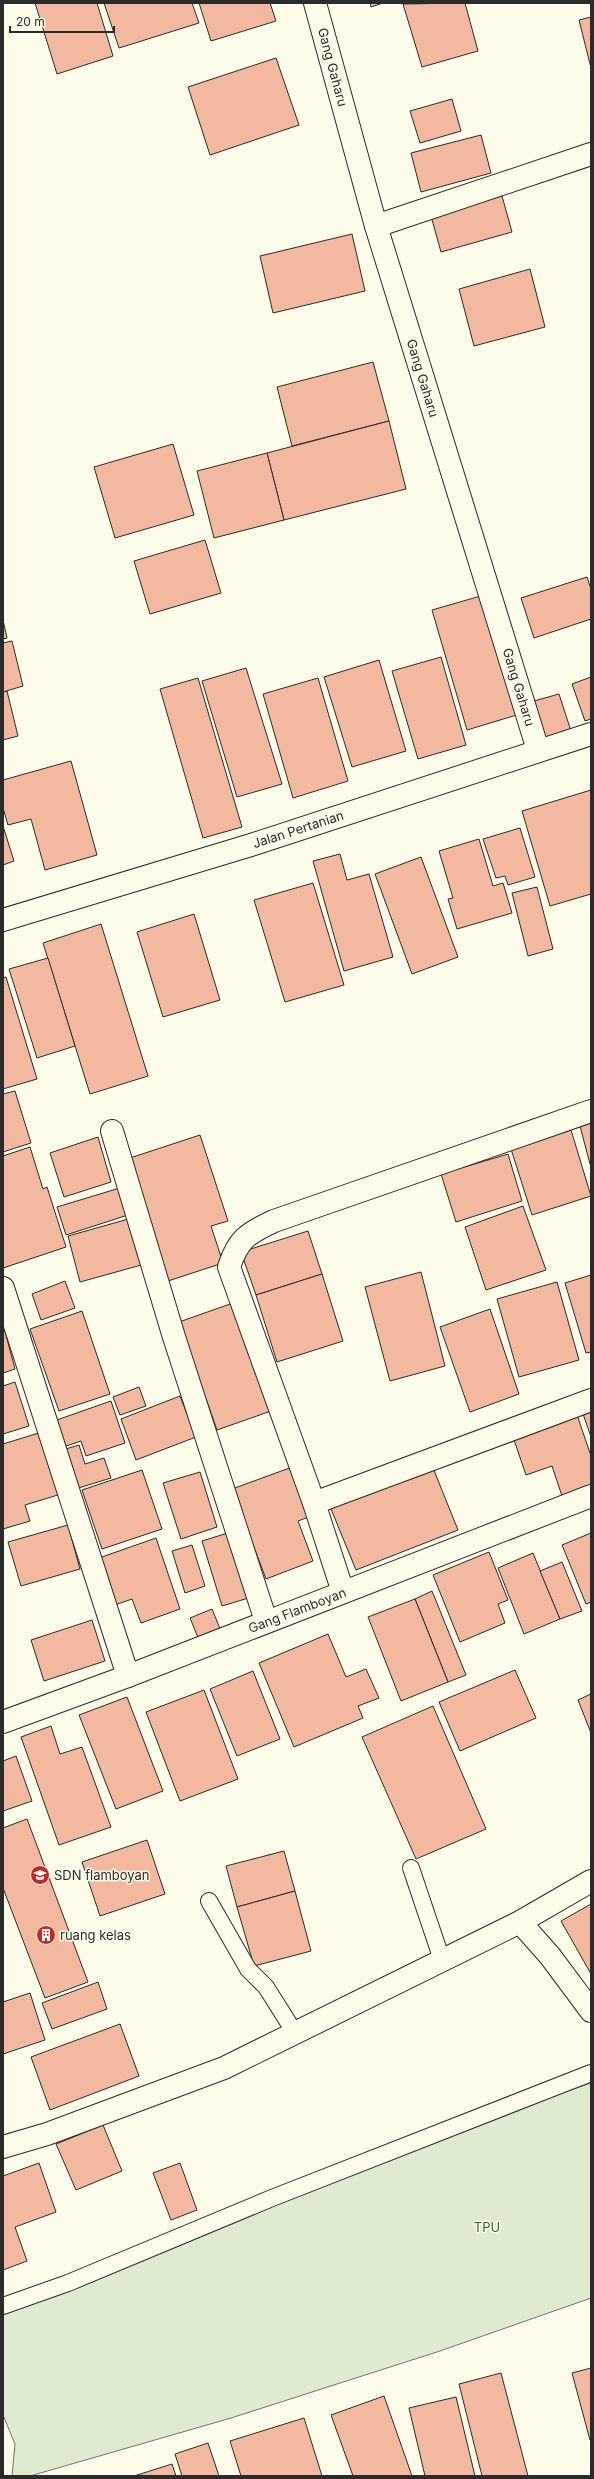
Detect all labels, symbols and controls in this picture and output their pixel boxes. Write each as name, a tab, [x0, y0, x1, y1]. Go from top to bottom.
scale bar	[10, 8, 114, 34]
text: 20 m	[16, 14, 45, 29]
street label: Gang Gaharu	[315, 26, 351, 108]
street label: Gang Gaharu	[404, 337, 442, 419]
street label: Gang Gaharu	[500, 646, 538, 728]
street label: Jalan Pertanian	[250, 807, 346, 851]
street label: Gang Flamboyan	[246, 1584, 348, 1636]
school or university icon: SDN flamboyan	[29, 1864, 51, 1886]
place label: SDN flamboyan	[54, 1867, 150, 1883]
building icon: ruang kelas	[35, 1924, 57, 1946]
place label: ruang kelas	[60, 1927, 131, 1943]
park label: TPU	[474, 2219, 500, 2235]

